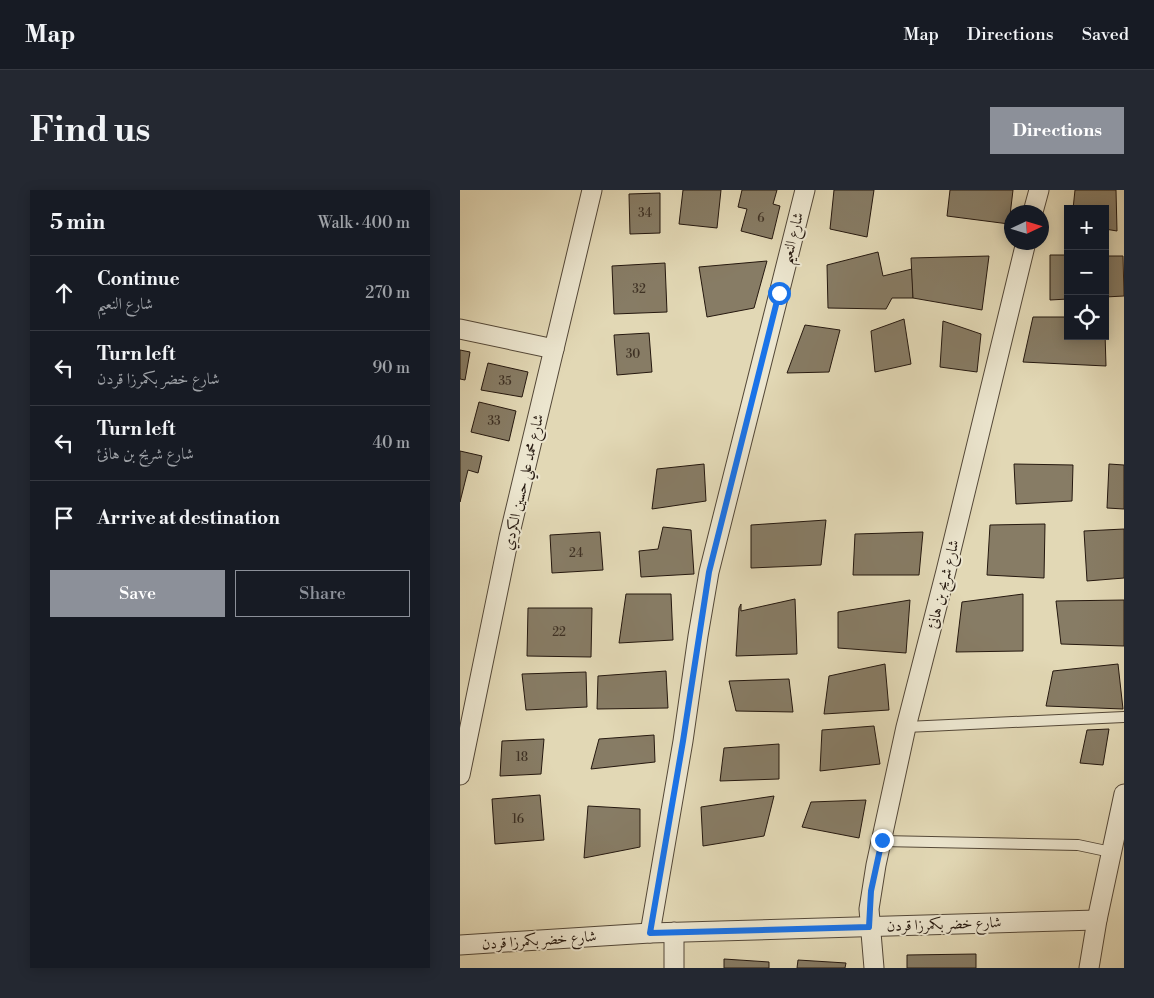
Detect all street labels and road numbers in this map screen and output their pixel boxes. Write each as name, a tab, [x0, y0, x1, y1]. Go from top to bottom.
street label: شارع النعيم	[777, 210, 813, 267]
street label: شارع محمد علي حسين الكردي	[499, 412, 552, 553]
street label: شارع شريح بن هانئ	[923, 538, 968, 631]
street label: شارع خضر بكمرزا قردن	[886, 913, 1002, 939]
street label: شارع خضر بكمرزا قردن	[481, 927, 597, 957]

